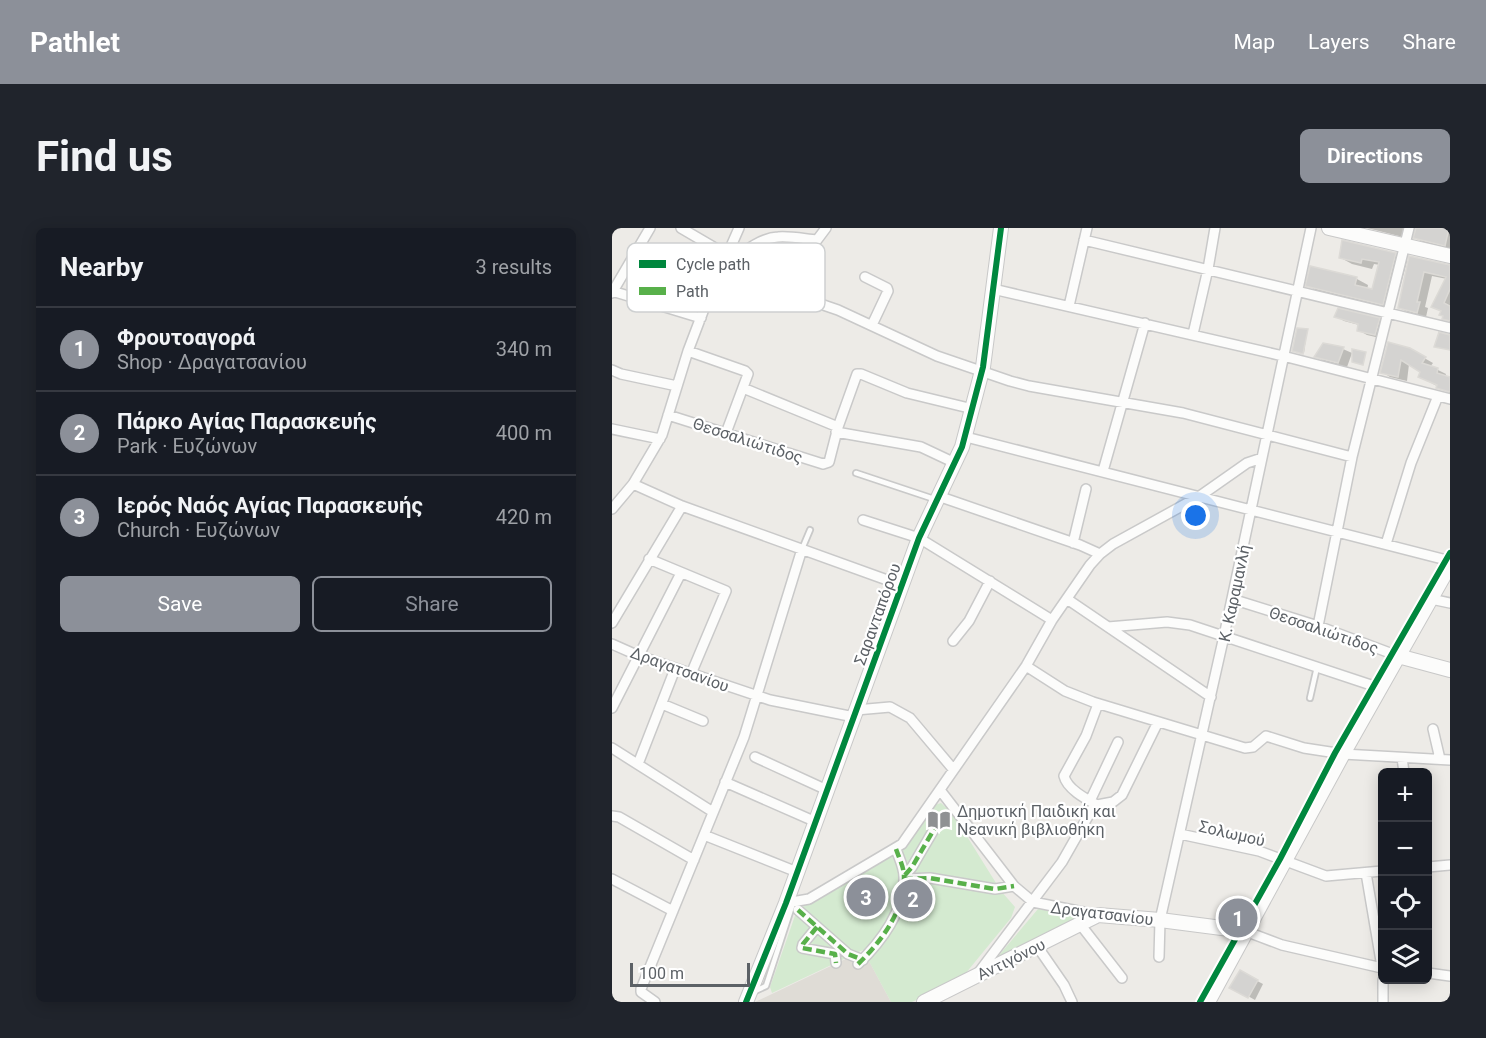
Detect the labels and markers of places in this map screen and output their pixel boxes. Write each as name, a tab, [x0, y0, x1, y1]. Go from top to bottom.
place label: Δημοτική Παιδική και Νεανική βιβλιοθήκη	[957, 802, 1116, 839]
library icon: Δημοτική Παιδική και Νεανική βιβλιοθήκη	[926, 807, 952, 833]
pin: 3	[846, 874, 886, 920]
pin: 2	[894, 876, 932, 922]
pin: 1	[1218, 896, 1258, 940]

